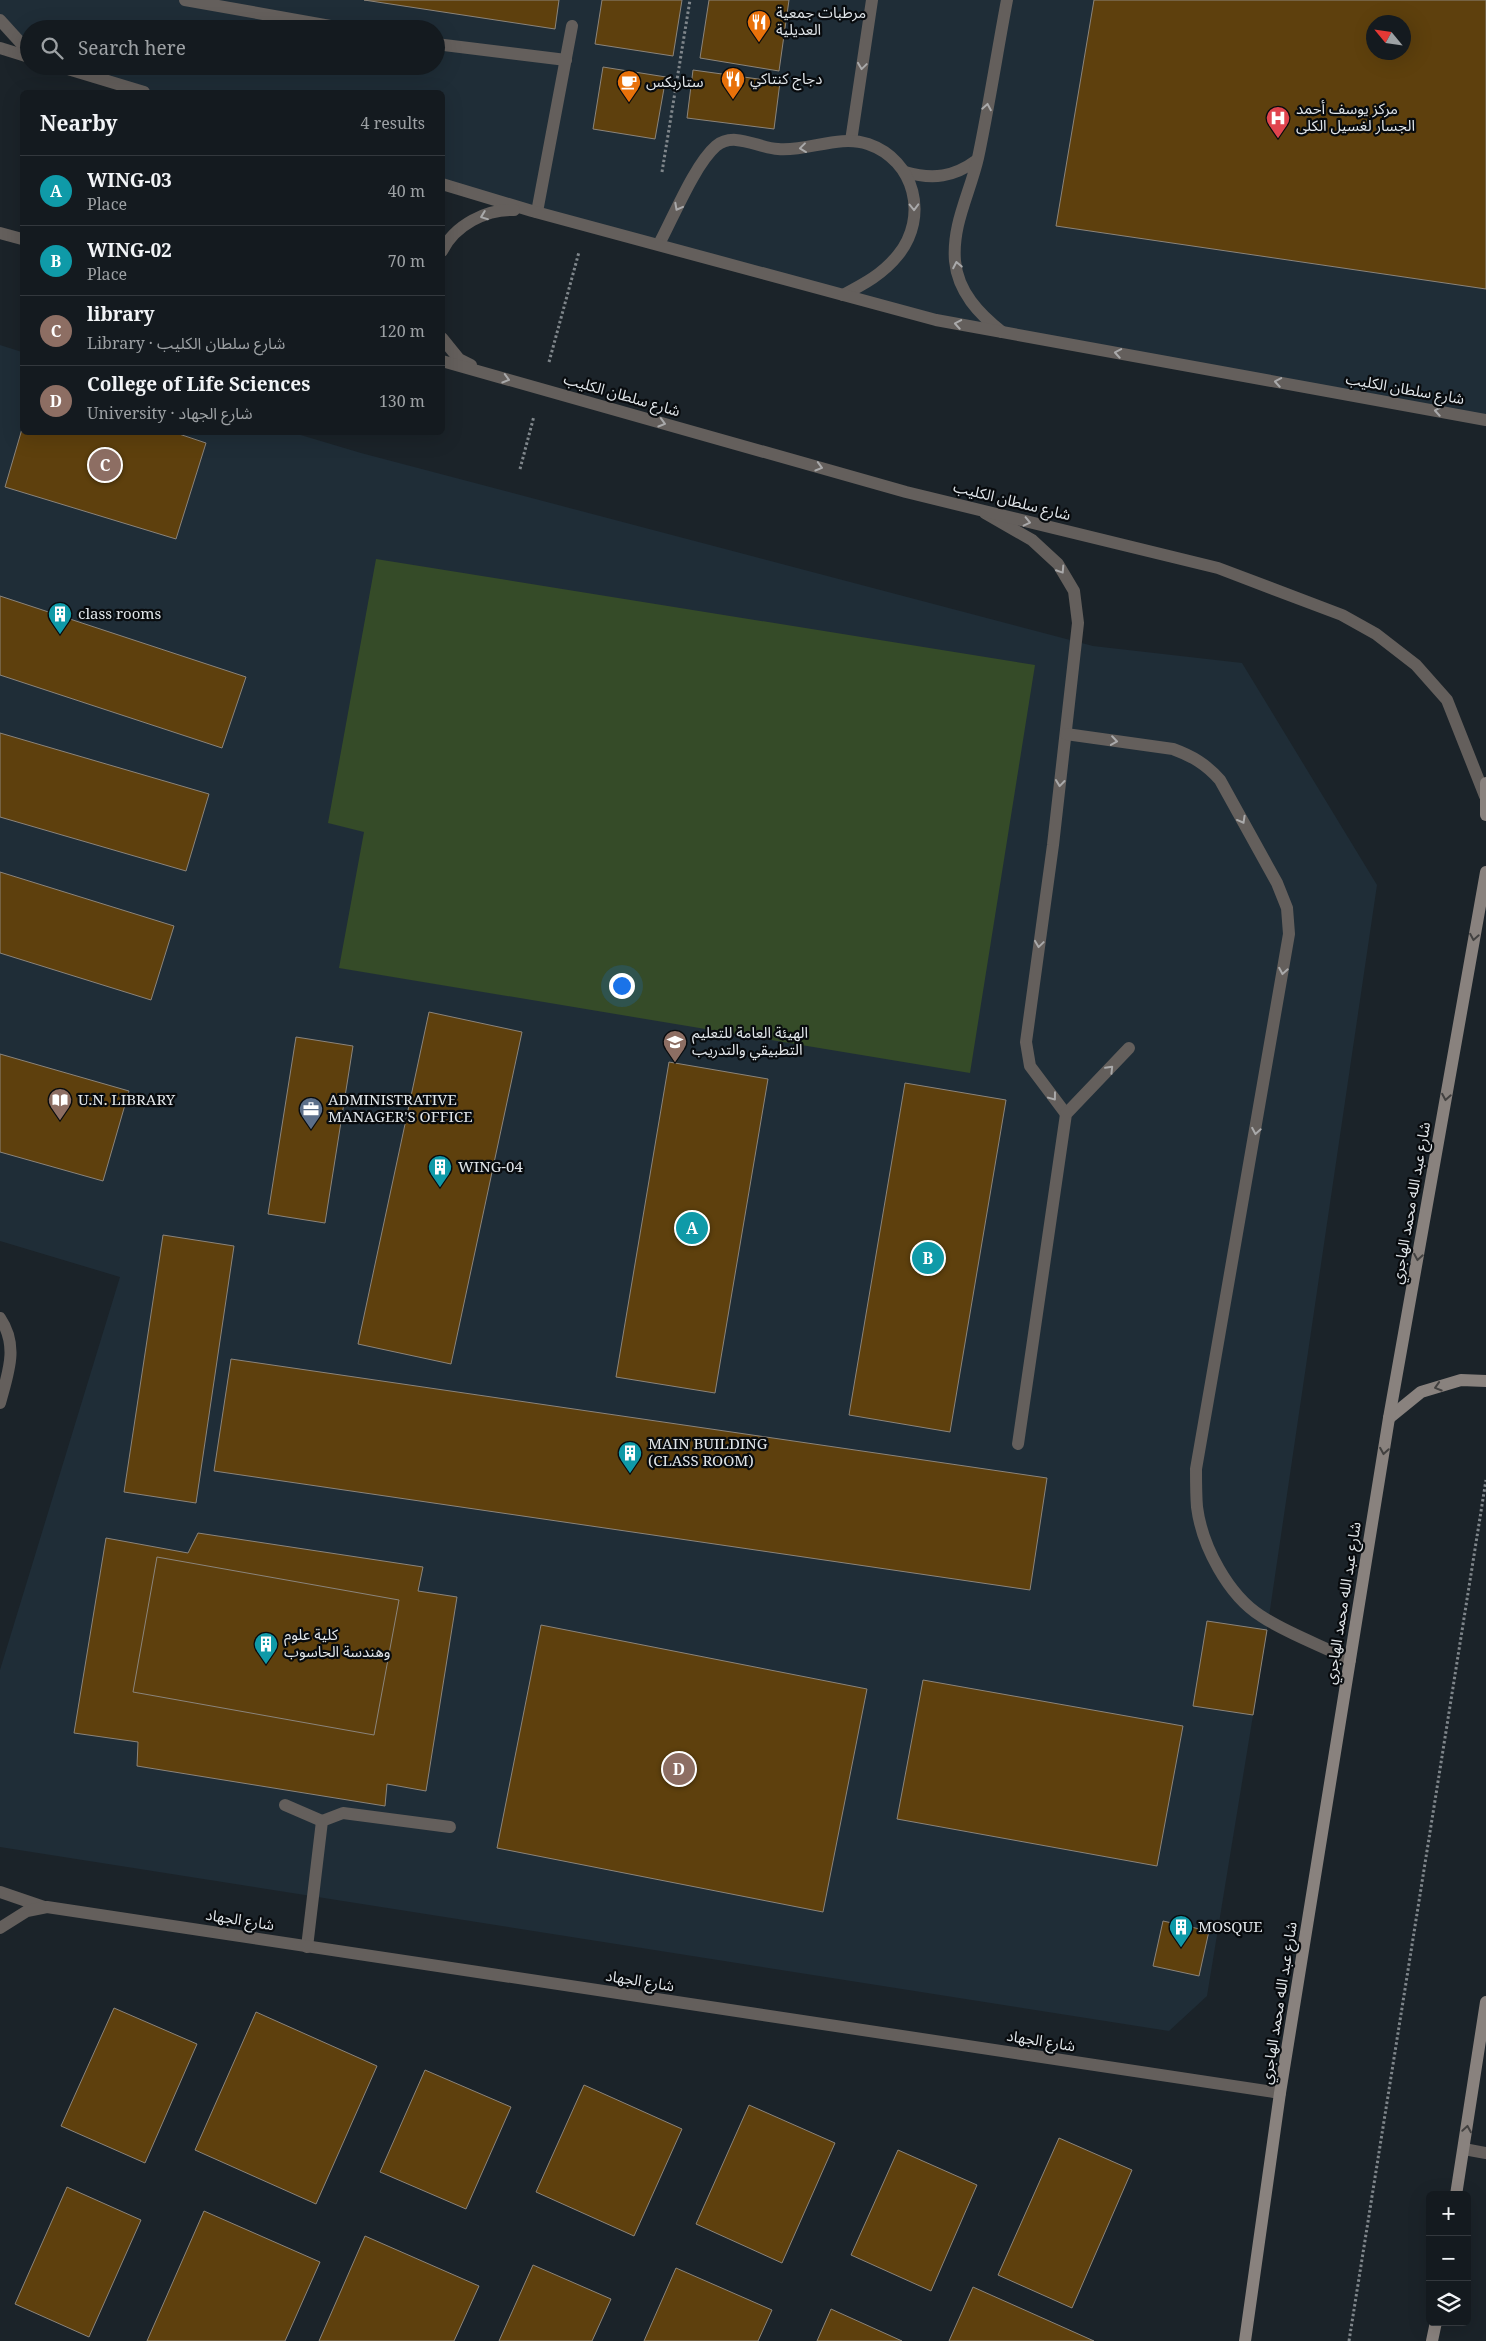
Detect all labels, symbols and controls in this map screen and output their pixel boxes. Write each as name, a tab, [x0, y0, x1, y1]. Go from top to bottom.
place label: مرطبات جمعية العديلية	[776, 2, 866, 39]
restaurant icon: مرطبات جمعية العديلية	[746, 9, 772, 43]
north arrow	[1366, 15, 1411, 60]
search box	[20, 20, 445, 75]
icon: search	[38, 34, 66, 62]
text: Search here	[78, 35, 186, 61]
one-way arrow	[858, 61, 868, 70]
restaurant icon: دجاج كنتاكي	[720, 66, 746, 100]
place label: دجاج كنتاكي	[750, 68, 822, 91]
cafe icon: ستاربكس	[616, 69, 642, 103]
place label: ستاربكس	[646, 71, 704, 91]
place label: مركز يوسف أحمد الجسار لغسيل الكلى	[1296, 98, 1415, 135]
one-way arrow	[982, 103, 992, 112]
hospital icon: مركز يوسف أحمد الجسار لغسيل الكلى	[1265, 105, 1291, 139]
text: Nearby	[40, 109, 118, 137]
text: 4 results	[361, 112, 425, 134]
one-way arrow	[799, 143, 808, 153]
text: WING-03	[87, 167, 172, 193]
text: A	[50, 180, 62, 202]
text: 40 m	[388, 180, 425, 202]
text: Place	[87, 193, 127, 215]
one-way arrow	[674, 202, 684, 211]
one-way arrow	[909, 204, 919, 211]
one-way arrow	[480, 210, 489, 220]
text: WING-02	[87, 237, 172, 263]
text: B	[51, 250, 61, 272]
text: 70 m	[388, 250, 425, 272]
one-way arrow	[952, 261, 962, 270]
text: Place	[87, 263, 127, 285]
text: library	[87, 301, 155, 327]
text: C	[51, 320, 61, 342]
text: 120 m	[379, 320, 425, 342]
one-way arrow	[954, 320, 963, 330]
text: Library · شارع سلطان الكليب	[87, 332, 285, 354]
one-way arrow	[1114, 349, 1123, 359]
street label: شارع سلطان الكليب	[561, 368, 683, 423]
street label: شارع سلطان الكليب	[1344, 368, 1466, 411]
text: College of Life Sciences	[87, 371, 310, 397]
one-way arrow	[501, 374, 510, 384]
one-way arrow	[1274, 378, 1283, 388]
text: D	[50, 390, 62, 412]
text: 130 m	[379, 390, 425, 412]
text: University · شارع الجهاد	[87, 402, 253, 424]
one-way arrow	[1434, 407, 1442, 417]
one-way arrow	[658, 418, 666, 428]
pin: C	[89, 446, 121, 484]
one-way arrow	[814, 462, 822, 472]
street label: شارع سلطان الكليب	[951, 476, 1073, 527]
one-way arrow	[1022, 516, 1031, 527]
one-way arrow	[1055, 564, 1064, 574]
building icon: class rooms	[47, 601, 73, 635]
place label: class rooms	[78, 603, 161, 623]
one-way arrow	[1110, 735, 1118, 746]
one-way arrow	[1055, 779, 1066, 787]
one-way arrow	[1236, 814, 1246, 823]
one-way arrow	[1470, 932, 1480, 941]
one-way arrow	[1034, 940, 1045, 948]
one-way arrow	[1278, 966, 1288, 975]
your location	[609, 973, 635, 999]
place label: الهيئة العامة للتعليم التطبيقي والتدريب	[692, 1022, 808, 1061]
school or university icon: الهيئة العامة للتعليم التطبيقي والتدريب	[662, 1029, 688, 1063]
one-way arrow	[1104, 1065, 1113, 1074]
library icon: U.N. LIBRARY	[47, 1087, 73, 1121]
place label: U.N. LIBRARY	[78, 1089, 176, 1109]
place label: ADMINISTRATIVE MANAGER'S OFFICE	[328, 1089, 473, 1126]
one-way arrow	[1047, 1091, 1056, 1101]
one-way arrow	[1441, 1092, 1451, 1101]
office icon: ADMINISTRATIVE MANAGER'S OFFICE	[298, 1096, 324, 1130]
street label: شارع عبد الله محمد الهاجري	[1386, 1120, 1437, 1286]
one-way arrow	[1251, 1126, 1261, 1135]
building icon: WING-04	[427, 1154, 453, 1188]
place label: WING-04	[458, 1156, 523, 1176]
pin: A	[676, 1209, 708, 1247]
pin: B	[912, 1239, 944, 1277]
one-way arrow	[1413, 1252, 1423, 1261]
one-way arrow	[1435, 1381, 1443, 1391]
place label: MAIN BUILDING (CLASS ROOM)	[648, 1433, 768, 1470]
building icon: MAIN BUILDING (CLASS ROOM)	[617, 1440, 643, 1474]
one-way arrow	[1379, 1447, 1389, 1456]
street label: شارع عبد الله محمد الهاجري	[1319, 1520, 1368, 1686]
place label: كلية علوم وهندسة الحاسوب	[284, 1624, 391, 1661]
building icon: كلية علوم وهندسة الحاسوب	[253, 1631, 279, 1665]
pin: D	[663, 1750, 695, 1788]
street label: شارع الجهاد	[204, 1904, 276, 1937]
building icon: MOSQUE	[1168, 1914, 1194, 1948]
place label: MOSQUE	[1198, 1916, 1263, 1936]
street label: شارع عبد الله محمد الهاجري	[1255, 1920, 1304, 2086]
street label: شارع الجهاد	[604, 1965, 676, 1998]
street label: شارع الجهاد	[1005, 2025, 1077, 2058]
one-way arrow	[1461, 2125, 1471, 2134]
map controls	[1426, 2191, 1471, 2326]
button: +	[1426, 2191, 1471, 2236]
button: −	[1426, 2236, 1471, 2281]
button: layers	[1426, 2281, 1471, 2326]

